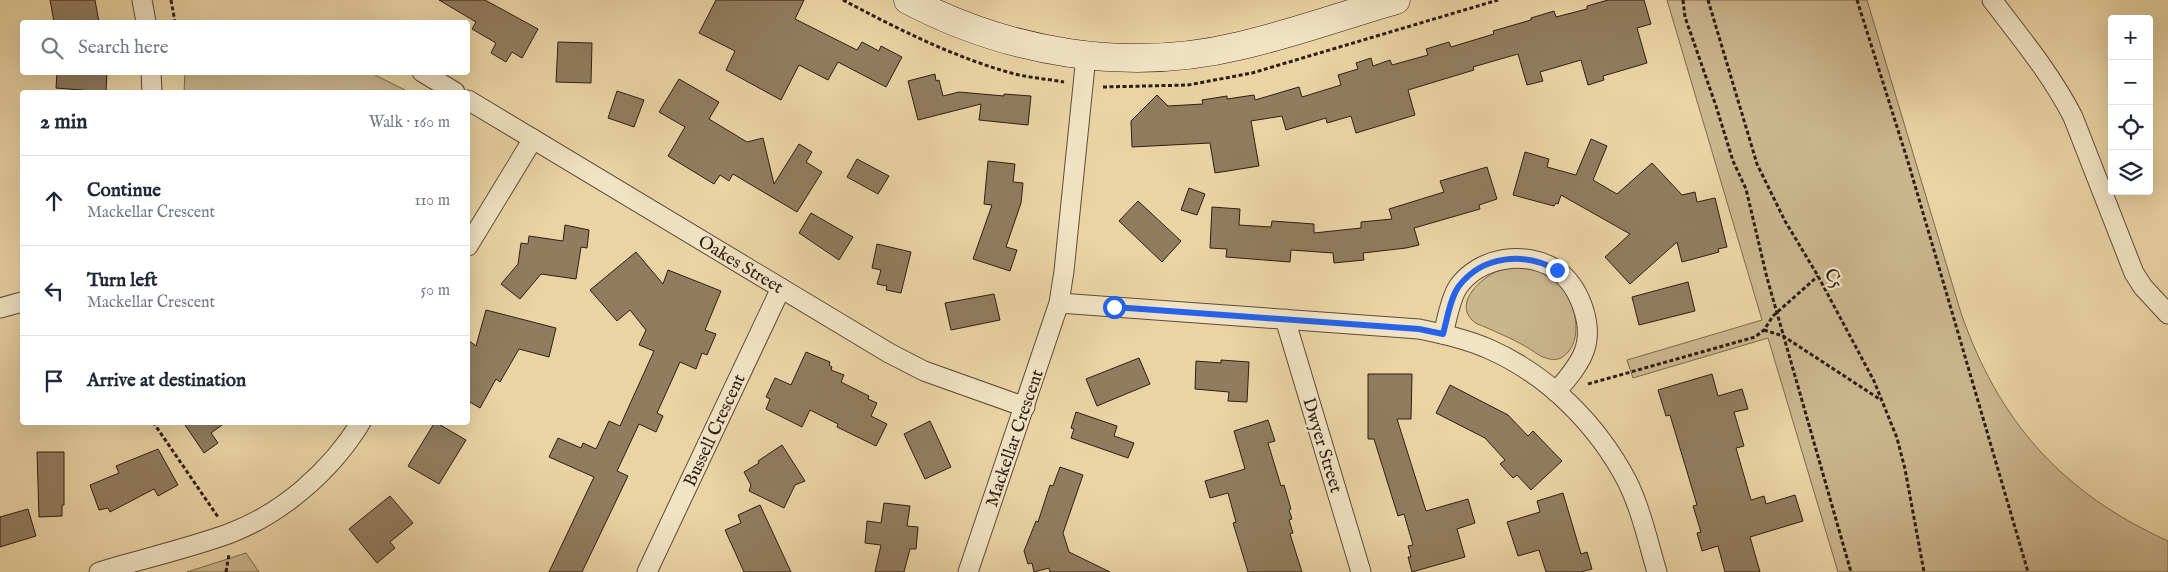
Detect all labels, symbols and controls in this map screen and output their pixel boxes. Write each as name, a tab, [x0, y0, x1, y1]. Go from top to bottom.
map controls	[2108, 15, 2153, 195]
button: +	[2108, 15, 2153, 60]
search box	[20, 20, 470, 75]
icon: search	[38, 34, 66, 62]
text: Search here	[78, 36, 169, 60]
button: −	[2108, 60, 2153, 105]
button: locate	[2108, 105, 2153, 150]
text: 2 min	[40, 109, 87, 136]
text: Walk · 160 m	[369, 113, 450, 133]
button: layers	[2108, 150, 2153, 195]
text: Continue	[87, 179, 161, 203]
icon: ahead	[40, 187, 68, 215]
text: 110 m	[414, 191, 450, 211]
text: Mackellar Crescent	[87, 203, 215, 223]
street label: Oakes Street	[693, 231, 787, 300]
route end	[1546, 259, 1569, 282]
street label: C5	[1818, 265, 1848, 293]
text: Turn left	[87, 269, 158, 293]
icon: left	[40, 277, 68, 305]
text: 50 m	[421, 281, 450, 301]
text: Mackellar Crescent	[87, 293, 215, 313]
route start	[1103, 296, 1126, 319]
icon: arrive	[40, 367, 68, 395]
street label: Mackellar Crescent	[981, 367, 1050, 510]
text: Arrive at destination	[87, 369, 246, 393]
street label: Bussell Crescent	[679, 371, 751, 491]
street label: Dwyer Street	[1296, 395, 1347, 496]

